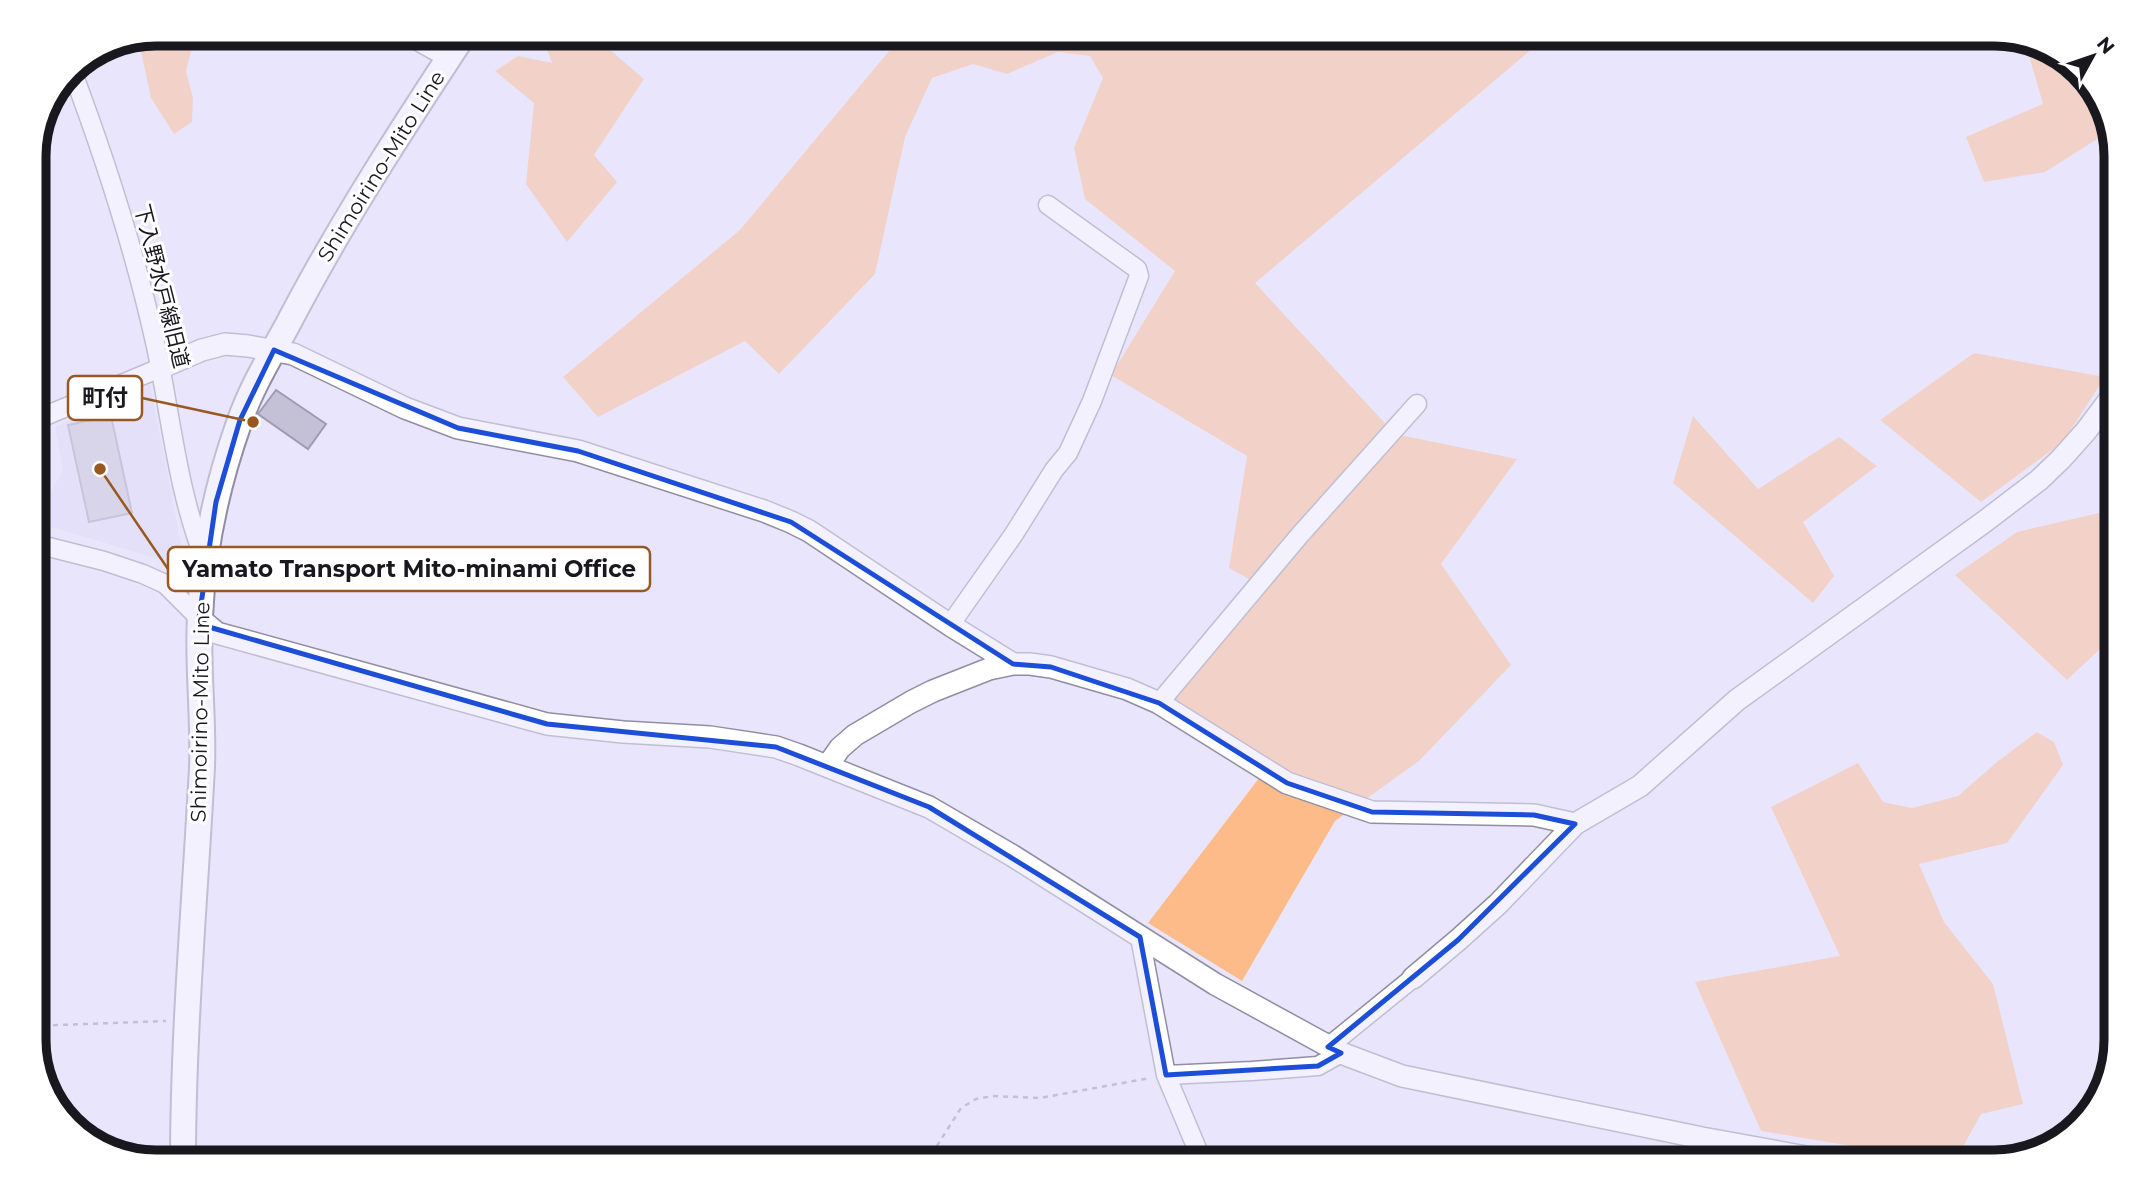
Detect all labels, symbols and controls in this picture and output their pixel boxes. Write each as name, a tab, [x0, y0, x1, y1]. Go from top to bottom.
north arrow	[2058, 21, 2128, 91]
text: N	[2092, 32, 2119, 59]
street label: Shimoirino-Mito Line	[312, 66, 450, 266]
street label: 下入野水戸線旧道	[130, 201, 194, 371]
callout: 町付	[68, 376, 142, 420]
text: 町付	[82, 384, 128, 412]
callout: Yamato Transport Mito-minami Office	[168, 547, 650, 591]
text: Yamato Transport Mito-minami Office	[181, 555, 636, 583]
street label: Shimoirino-Mito Line	[186, 602, 214, 822]

